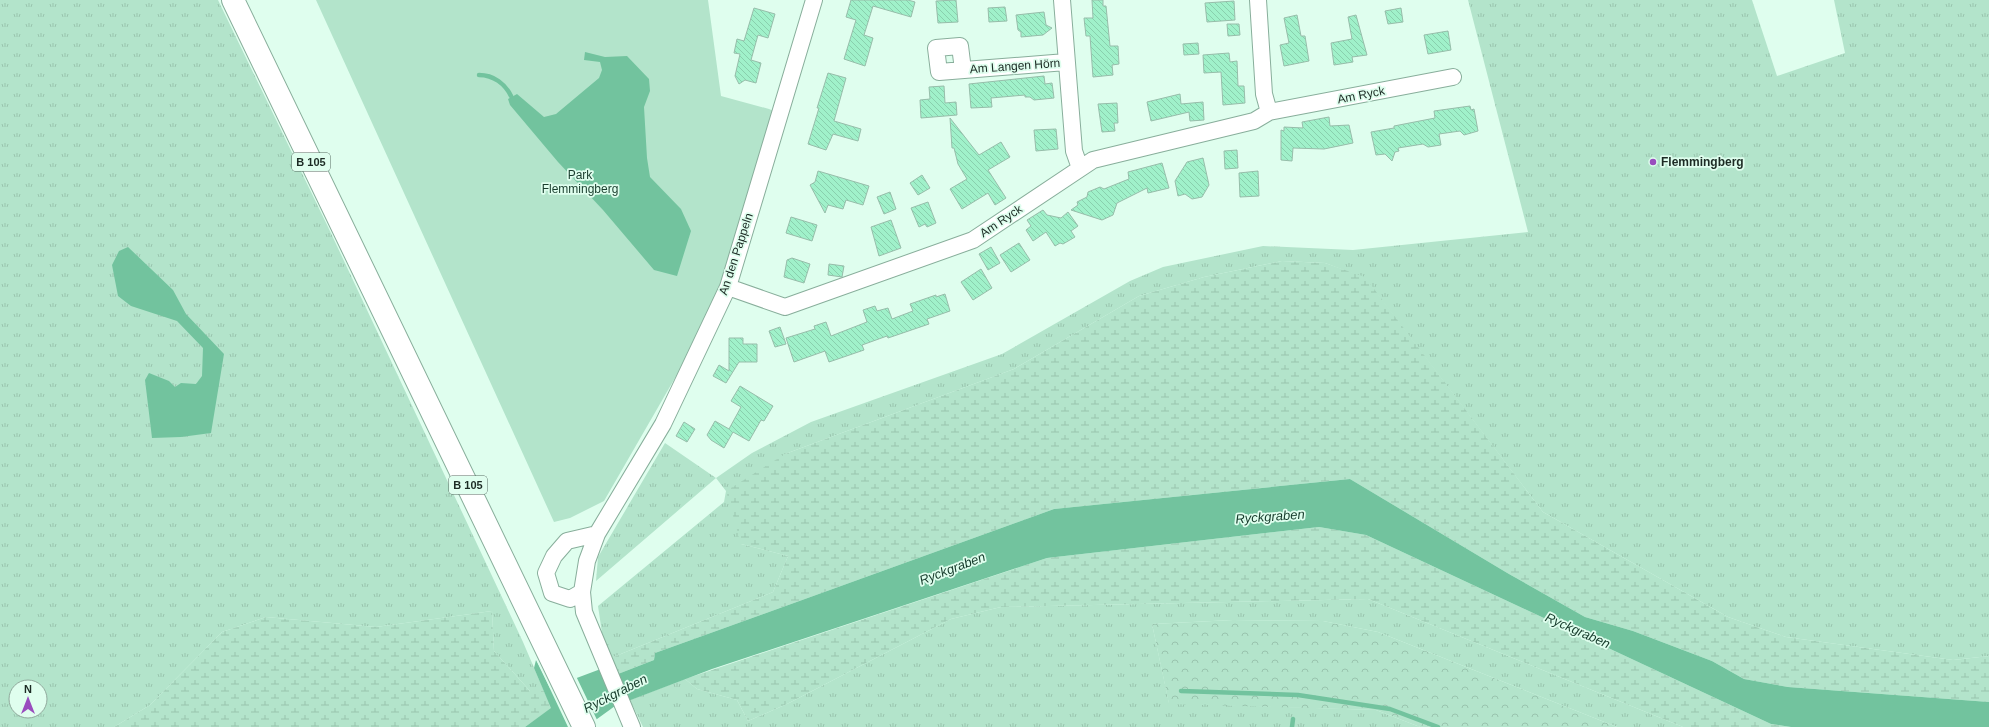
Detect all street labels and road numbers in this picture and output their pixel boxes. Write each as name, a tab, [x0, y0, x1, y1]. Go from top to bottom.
street label: Am Langen Hörn	[969, 56, 1061, 76]
street label: Am Ryck	[1336, 83, 1387, 106]
road number: B 105	[292, 153, 330, 171]
street label: Am Ryck	[977, 201, 1026, 240]
street label: An den Pappeln	[716, 211, 756, 297]
road number: B 105	[449, 476, 487, 494]

